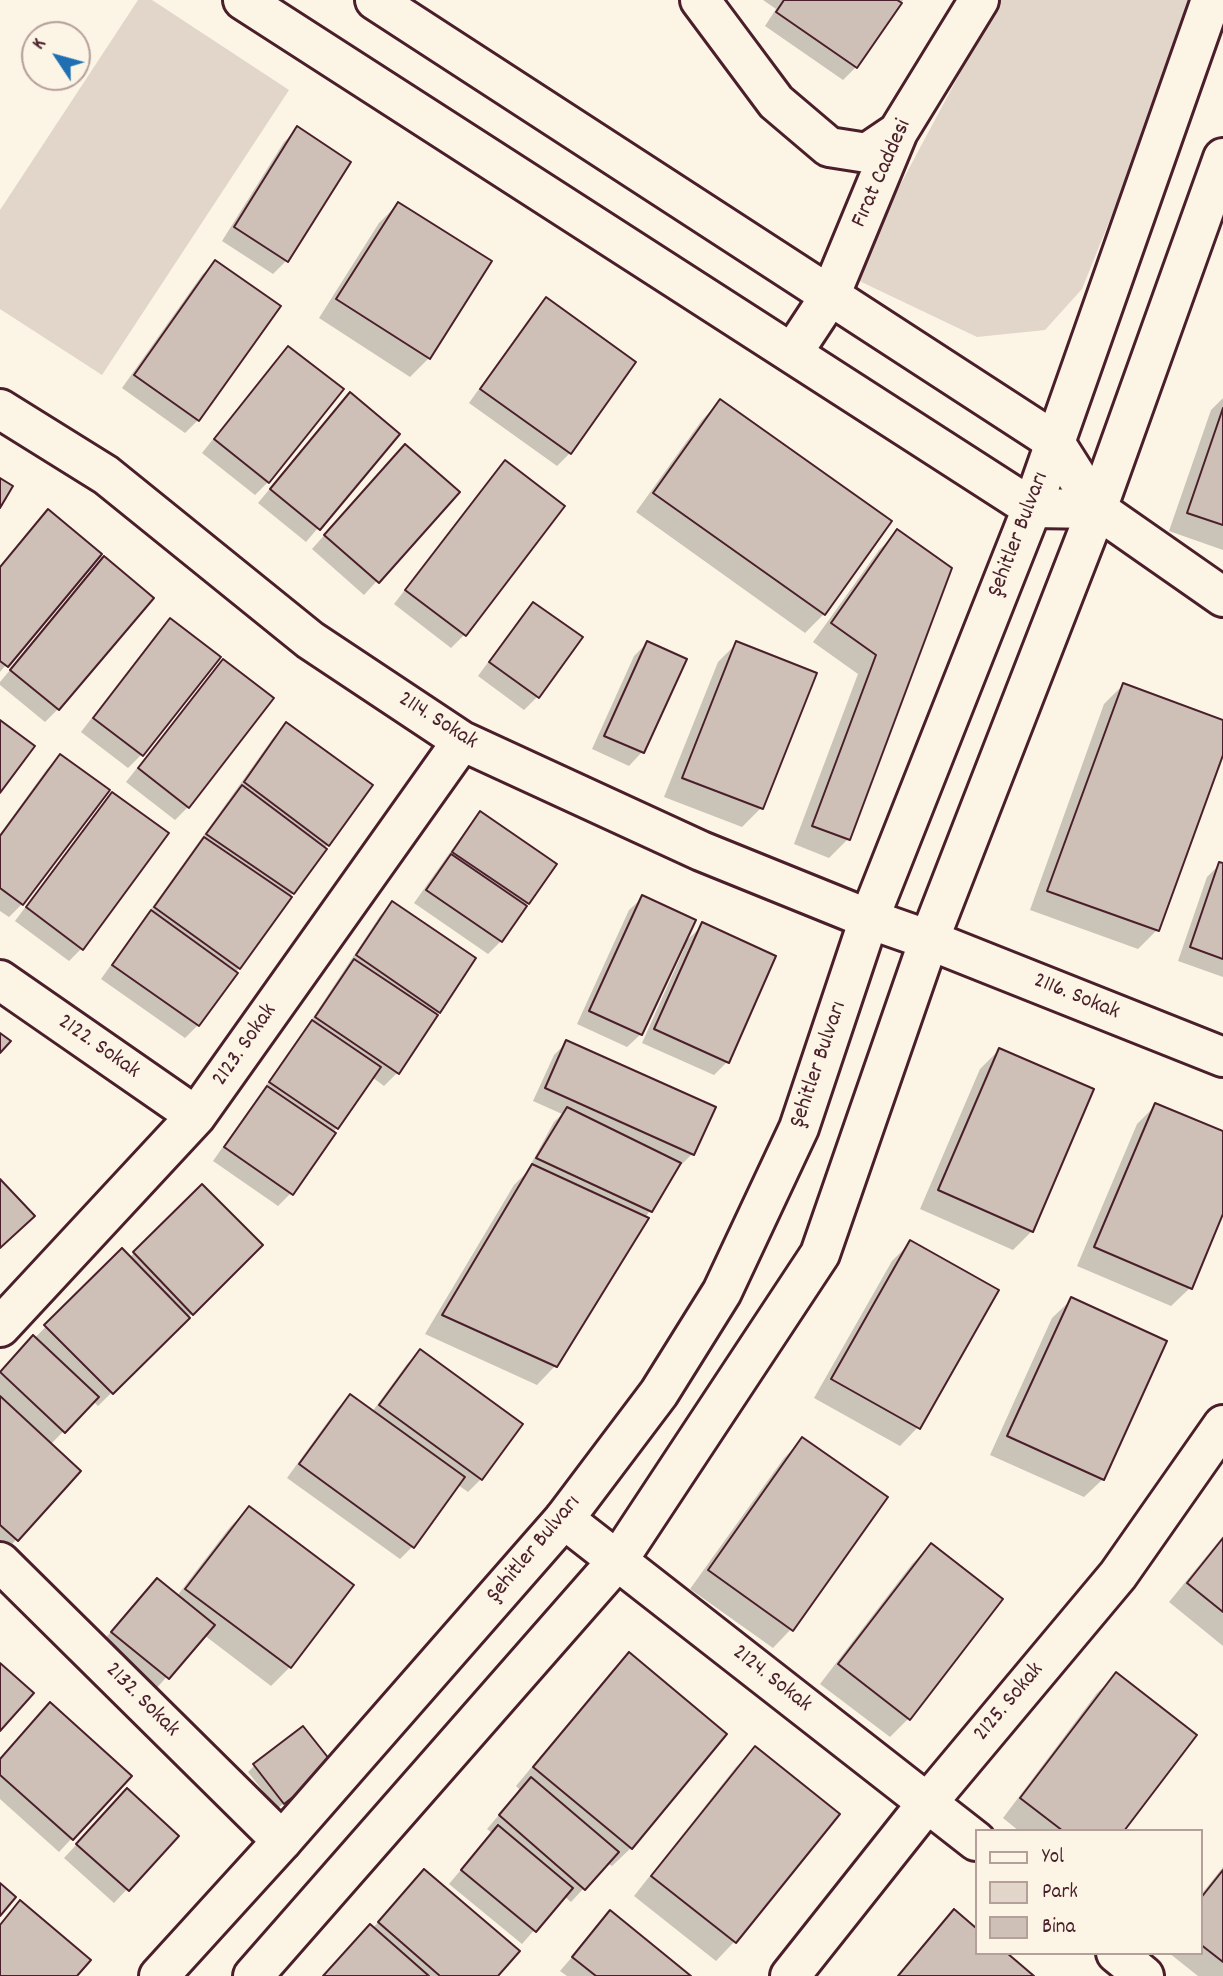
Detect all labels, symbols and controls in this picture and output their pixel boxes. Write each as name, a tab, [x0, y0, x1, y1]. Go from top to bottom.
north arrow	[21, 21, 91, 91]
text: K	[27, 33, 54, 56]
street label: Fırat Caddesi	[847, 116, 919, 232]
street label: Şehitler Bulvarı	[984, 469, 1056, 601]
street label: 2114. Sokak	[392, 687, 482, 757]
street label: 2116. Sokak	[1029, 968, 1123, 1028]
street label: Şehitler Bulvarı	[786, 998, 854, 1132]
street label: 2123. Sokak	[208, 999, 284, 1093]
street label: 2122. Sokak	[51, 1010, 145, 1086]
street label: Şehitler Bulvarı	[482, 1491, 588, 1609]
street label: 2124. Sokak	[726, 1640, 816, 1720]
street label: 2132. Sokak	[98, 1658, 184, 1744]
street label: 2125. Sokak	[969, 1658, 1051, 1748]
legend	[974, 1829, 1202, 1955]
text: Yol	[1042, 1843, 1064, 1873]
text: Park	[1042, 1878, 1078, 1908]
text: Bina	[1042, 1913, 1075, 1943]

